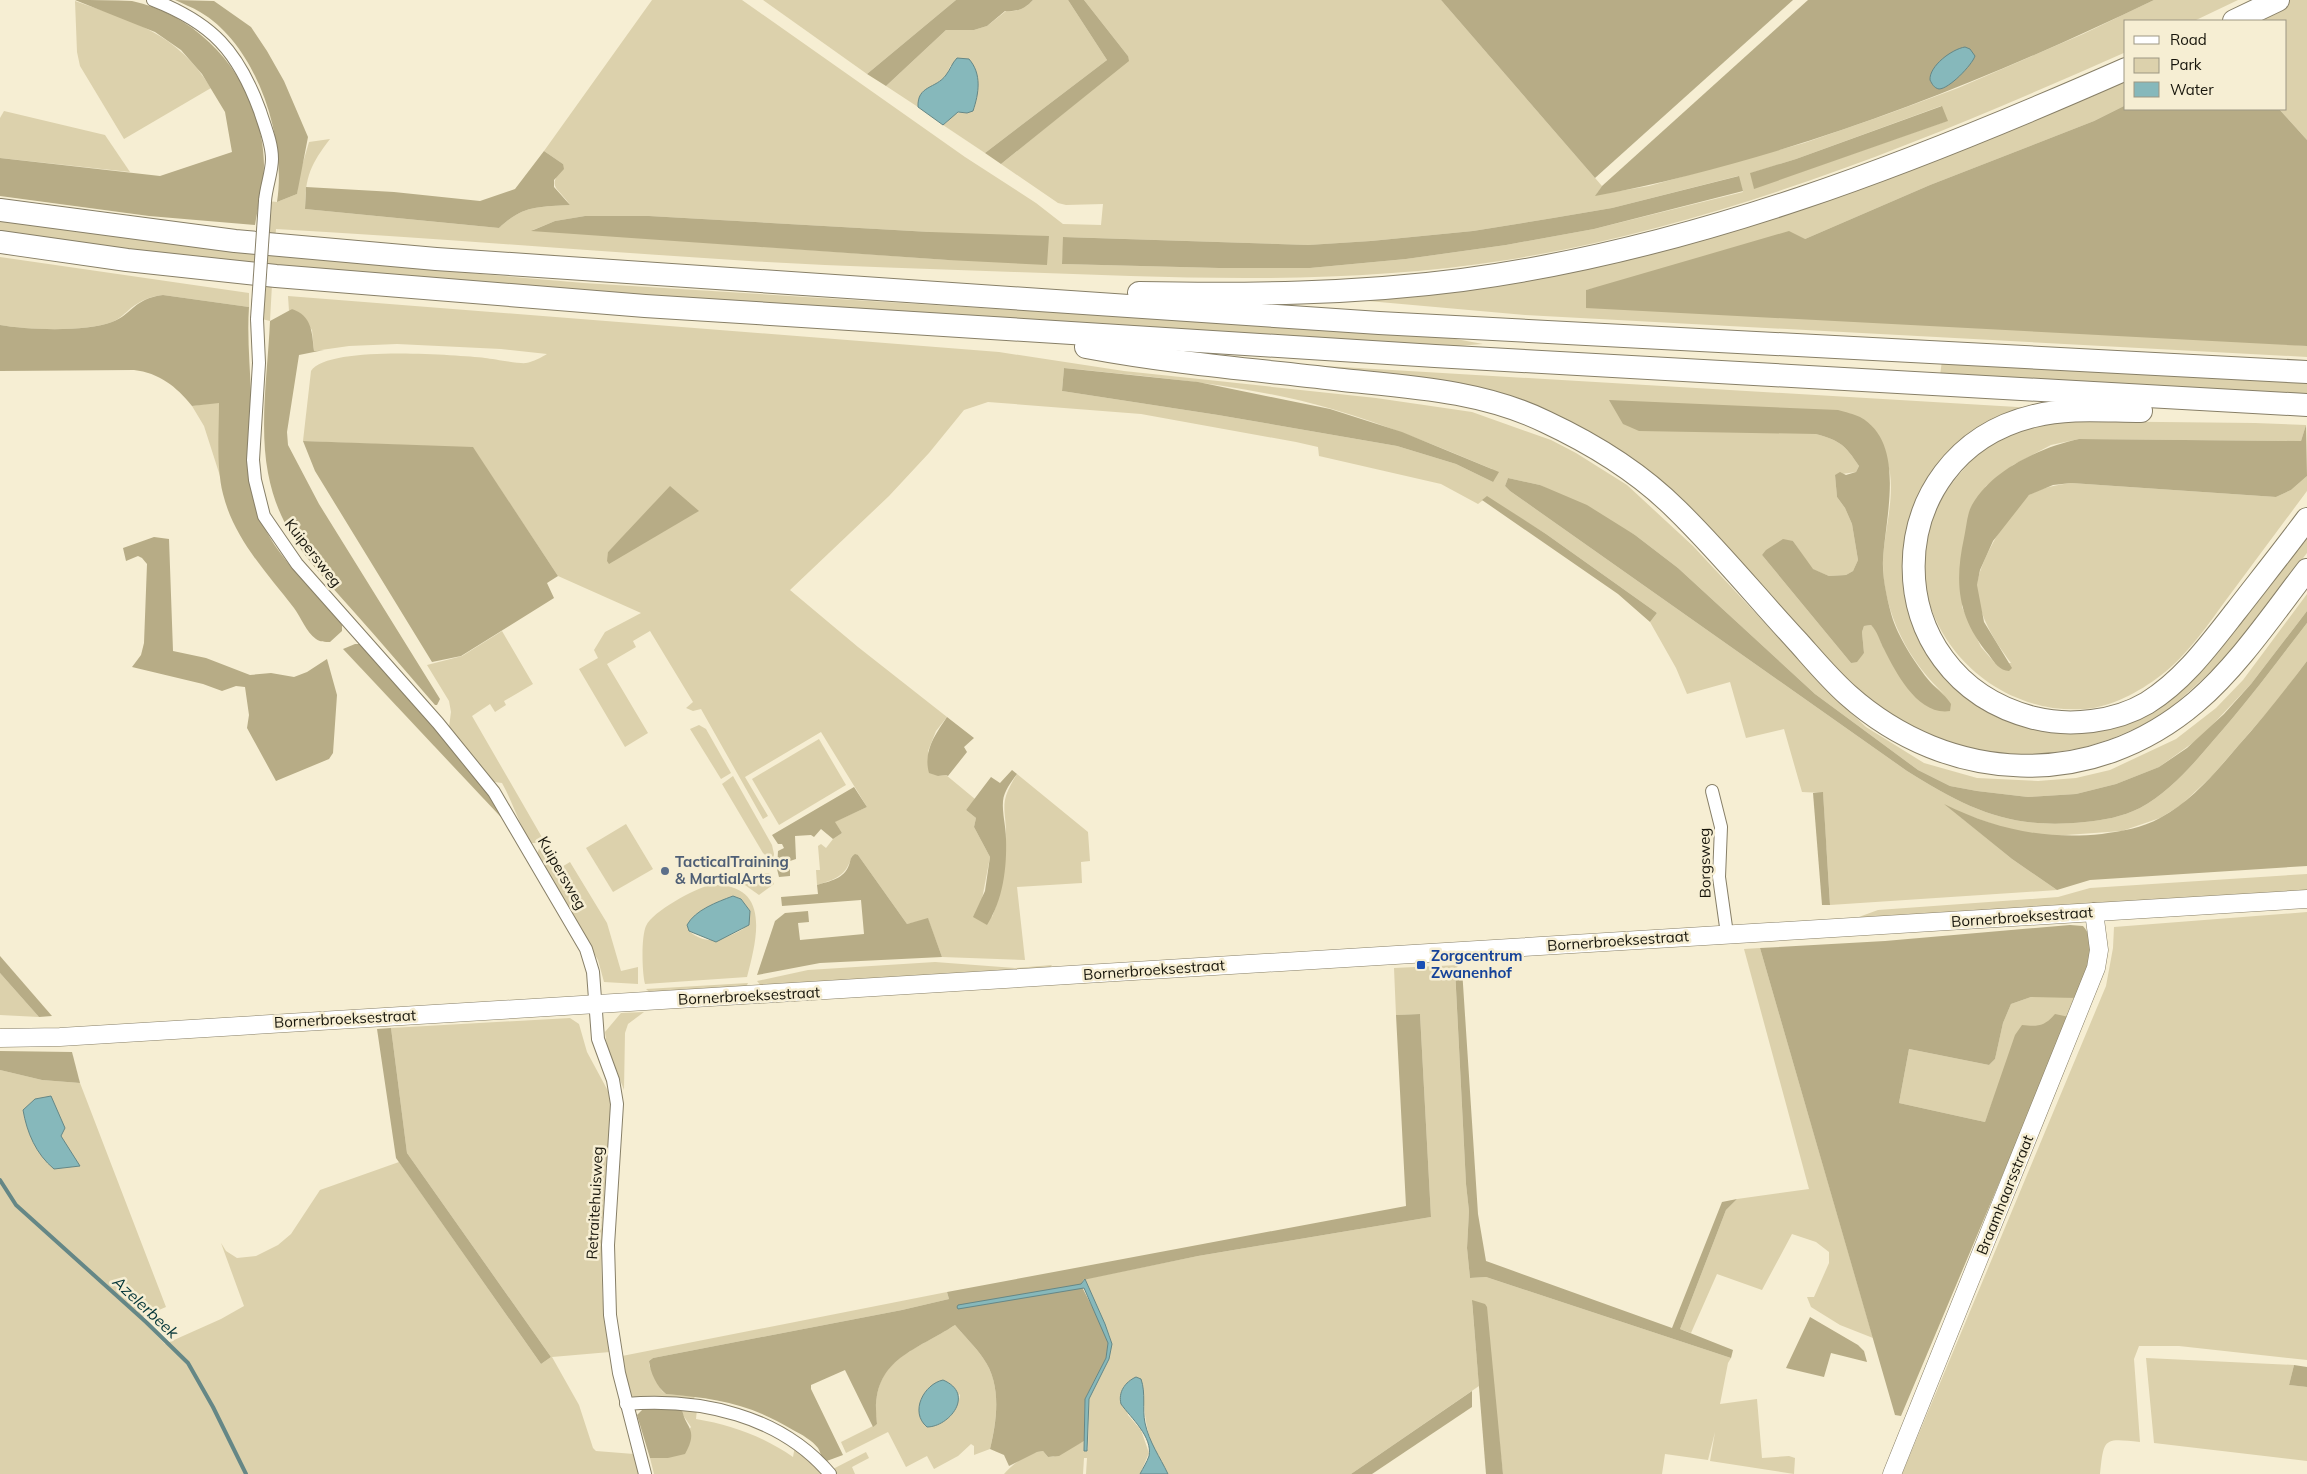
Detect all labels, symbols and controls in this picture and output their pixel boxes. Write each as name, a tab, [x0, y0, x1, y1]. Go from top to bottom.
legend	[2124, 20, 2287, 110]
text: Road	[2170, 30, 2207, 49]
text: Park	[2170, 55, 2202, 74]
text: Water	[2170, 80, 2214, 99]
street label: Kuipersweg	[281, 515, 346, 591]
street label: Borgsweg	[1694, 828, 1715, 898]
street label: Kuipersweg	[534, 833, 591, 913]
place label: TacticalTraining & MartialArts	[675, 852, 789, 888]
marker: TacticalTraining & MartialArts	[659, 865, 671, 877]
street label: Bornerbroeksestraat	[1950, 902, 2094, 931]
street label: Bornerbroeksestraat	[1546, 926, 1690, 955]
place label: Zorgcentrum Zwanenhof	[1431, 946, 1523, 982]
street label: Bornerbroeksestraat	[1082, 955, 1226, 984]
marker: Zorgcentrum Zwanenhof	[1415, 959, 1427, 971]
street label: Bornerbroeksestraat	[678, 982, 820, 1009]
street label: Bornerbroeksestraat	[274, 1005, 416, 1032]
street label: Braamhaarsstraat	[1972, 1132, 2037, 1258]
street label: Retraitehuisweg	[582, 1146, 607, 1260]
water label: Azelerbeek	[108, 1271, 183, 1343]

